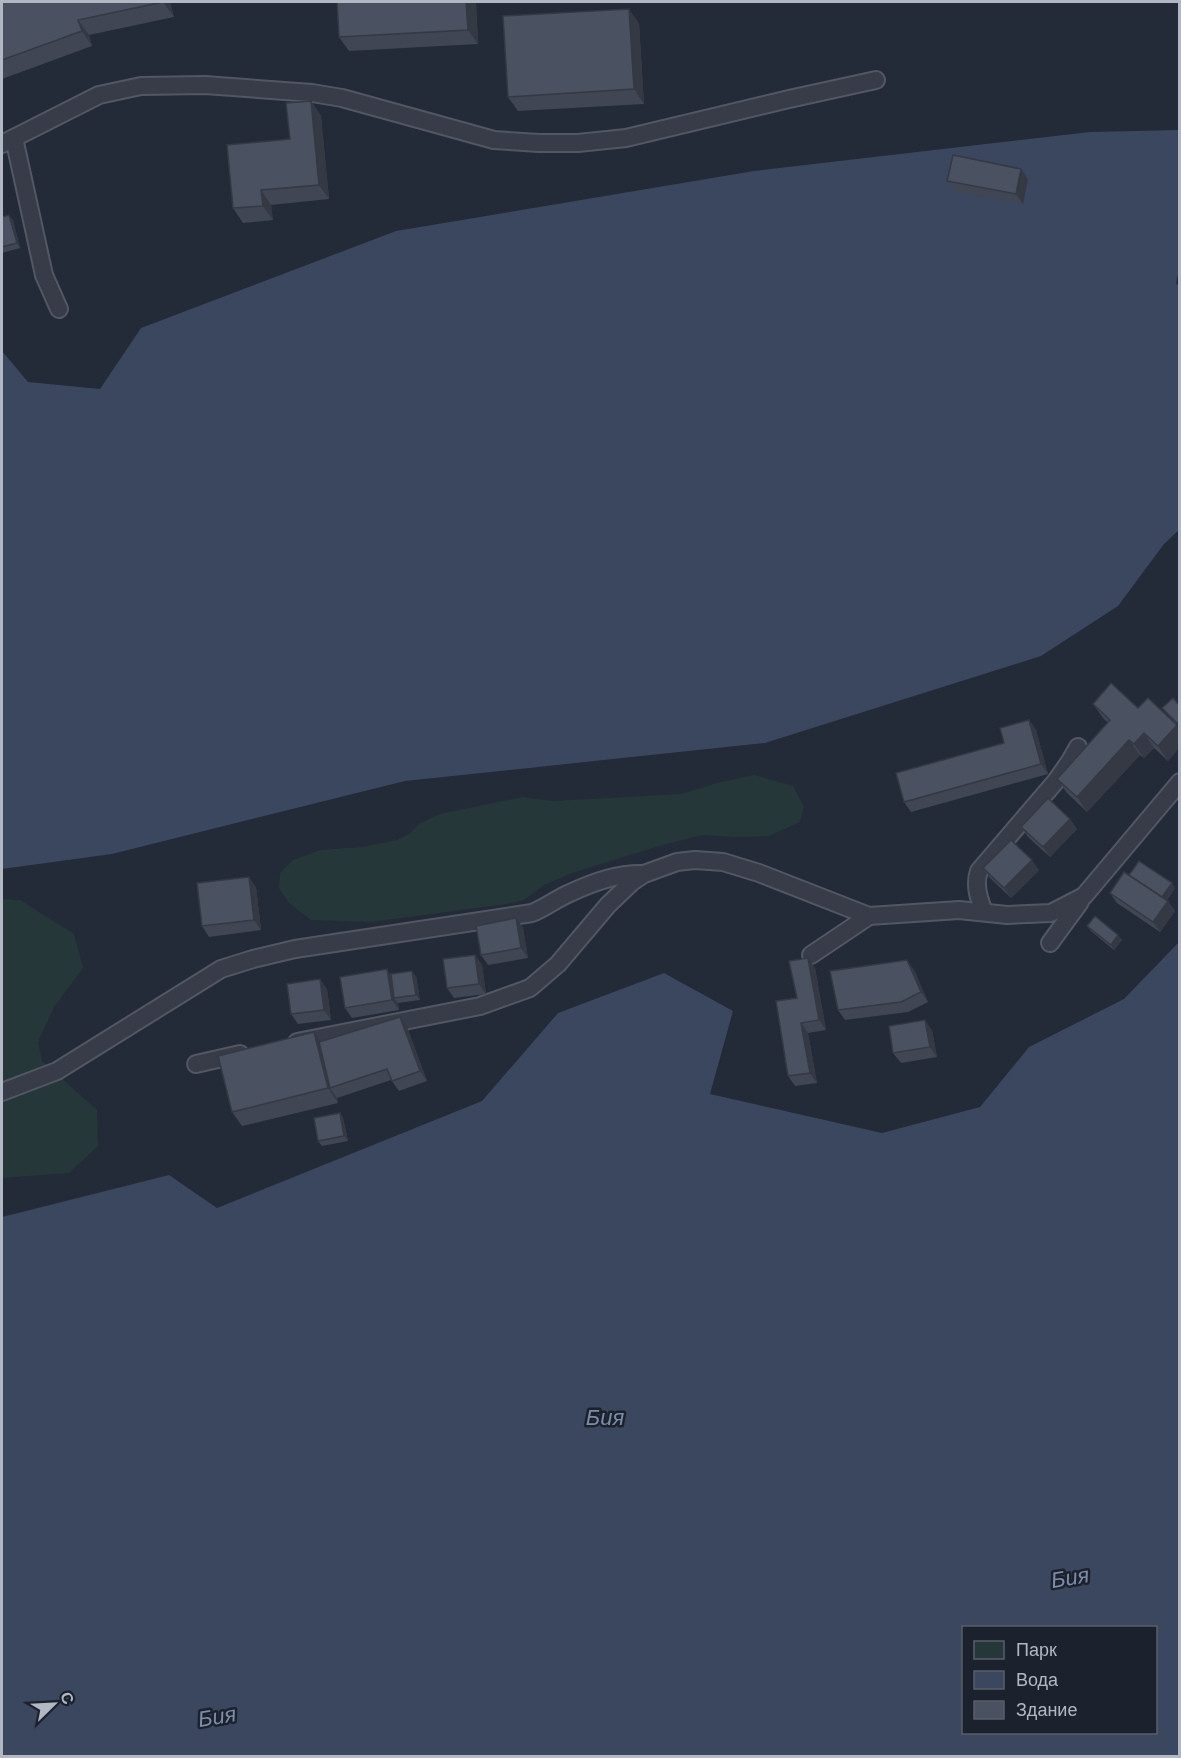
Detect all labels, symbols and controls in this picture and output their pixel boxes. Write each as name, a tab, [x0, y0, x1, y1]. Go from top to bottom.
water label: Бия	[586, 1405, 624, 1430]
water label: Бия	[1049, 1562, 1091, 1593]
legend	[962, 1626, 1157, 1734]
text: Парк	[1016, 1640, 1057, 1660]
text: Вода	[1016, 1670, 1059, 1690]
north arrow	[24, 1674, 84, 1734]
text: С	[57, 1689, 78, 1707]
text: Здание	[1016, 1700, 1077, 1720]
water label: Бия	[196, 1701, 238, 1732]

